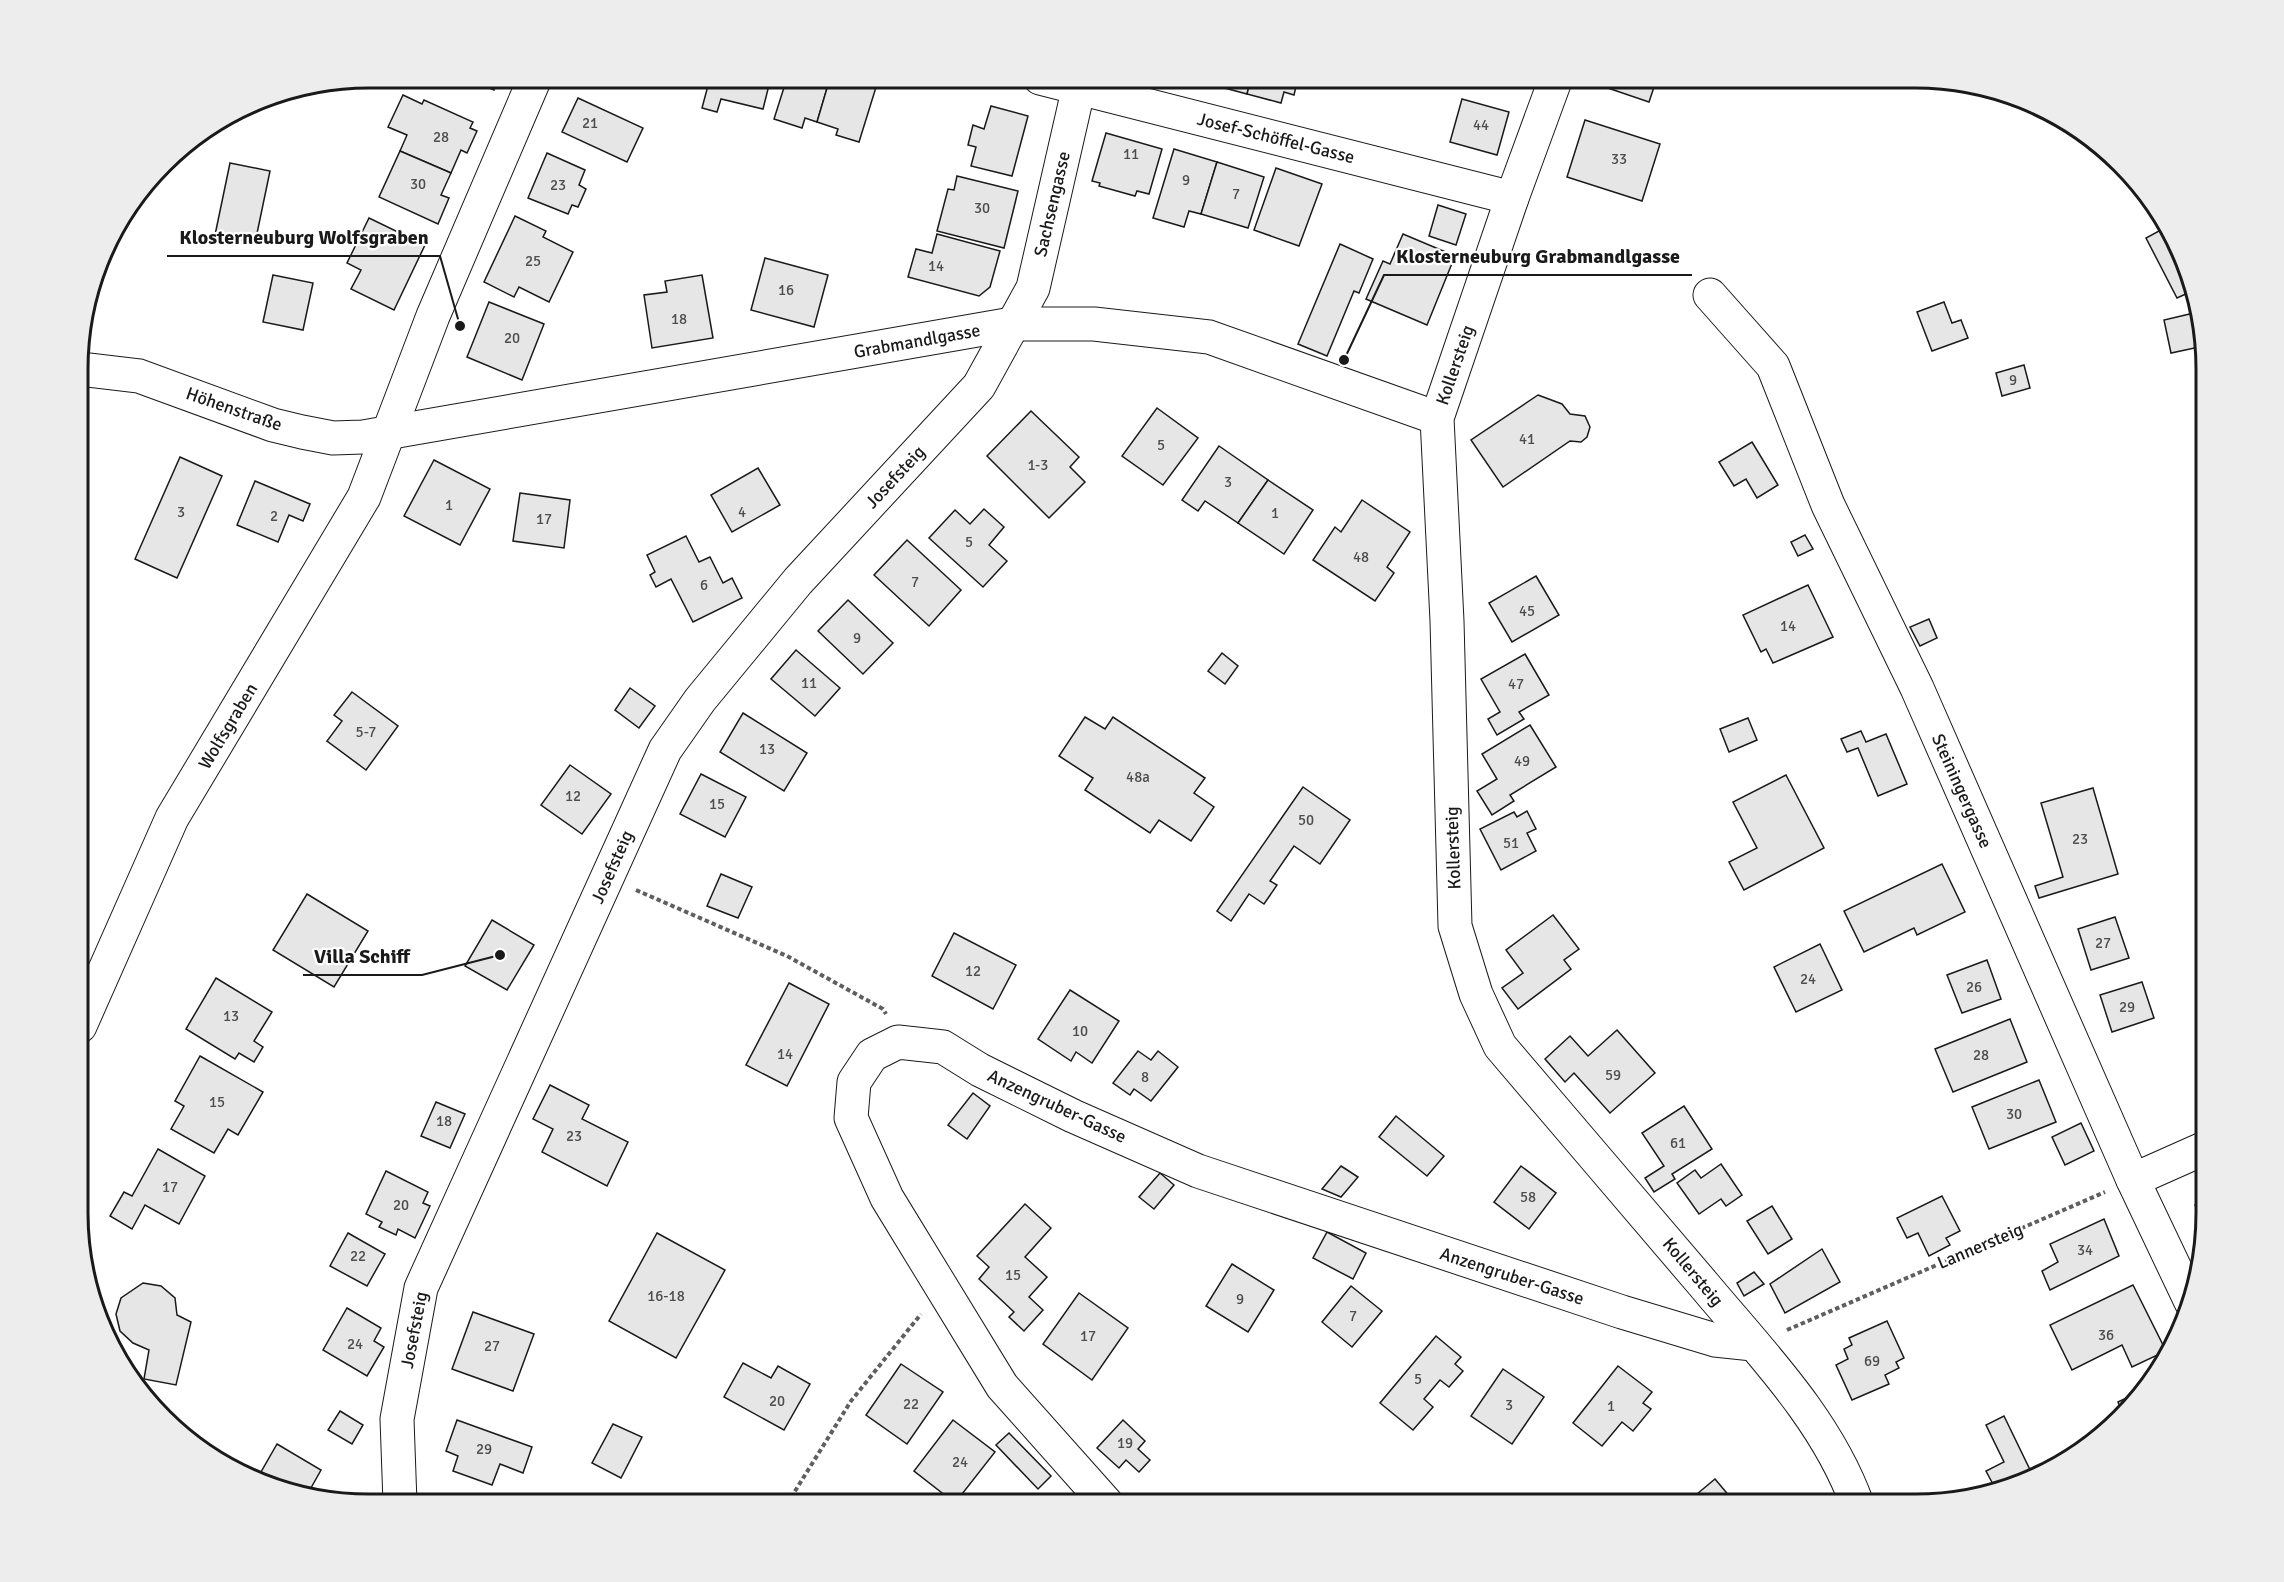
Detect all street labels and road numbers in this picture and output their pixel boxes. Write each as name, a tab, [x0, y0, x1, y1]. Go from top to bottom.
street label: Josef-Schöffel-Gasse	[1195, 108, 1357, 168]
street label: Sachsengasse	[1029, 149, 1075, 259]
street label: Grabmandlgasse	[852, 319, 982, 363]
street label: Kollersteig	[1431, 322, 1479, 408]
street label: Höhenstraße	[183, 382, 285, 436]
street label: Josefsteig	[860, 441, 930, 513]
street label: Wolfsgraben	[194, 679, 262, 773]
street label: Steiningergasse	[1927, 730, 1997, 852]
street label: Kollersteig	[1441, 806, 1465, 890]
street label: Josefsteig	[586, 827, 638, 907]
street label: Anzengruber-Gasse	[984, 1064, 1130, 1148]
street label: Lannersteig	[1934, 1218, 2026, 1274]
street label: Kollersteig	[1658, 1233, 1728, 1311]
street label: Anzengruber-Gasse	[1437, 1242, 1587, 1310]
street label: Josefsteig	[396, 1290, 432, 1370]

